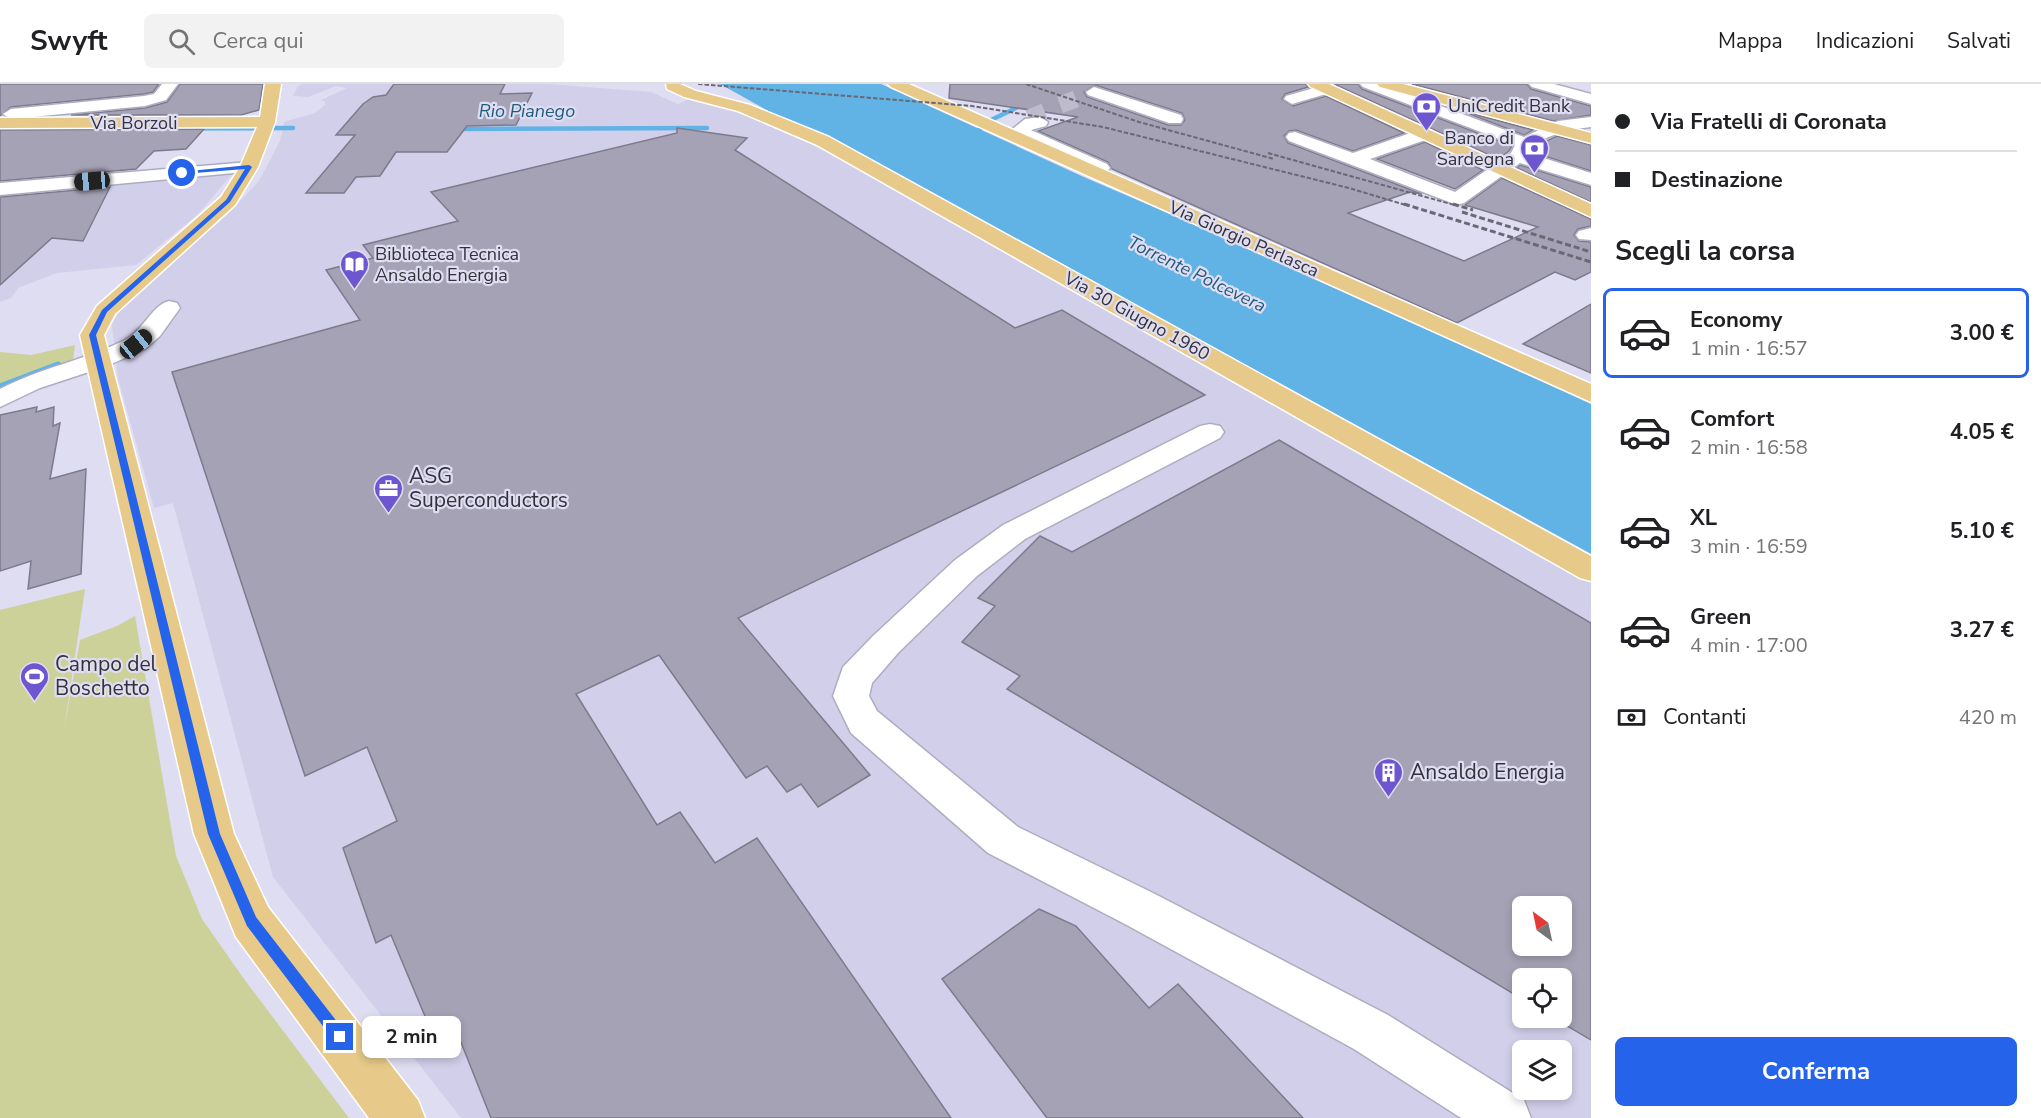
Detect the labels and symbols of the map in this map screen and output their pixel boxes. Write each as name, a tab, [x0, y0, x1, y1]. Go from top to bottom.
bank icon: UniCredit Bank	[1411, 90, 1443, 132]
place label: UniCredit Bank	[1448, 94, 1571, 118]
water label: Rio Pianego	[479, 99, 575, 123]
street label: Via Borzoli	[89, 111, 178, 135]
place label: Banco di Sardegna	[1437, 126, 1514, 171]
bank icon: Banco di Sardegna	[1519, 132, 1551, 174]
route start	[168, 159, 195, 186]
car	[73, 170, 111, 192]
street label: Via Giorgio Perlasca	[1164, 195, 1323, 283]
water label: Torrente Polcevera	[1124, 230, 1270, 318]
place label: Biblioteca Tecnica Ansaldo Energia	[375, 242, 519, 287]
library icon: Biblioteca Tecnica Ansaldo Energia	[338, 248, 370, 290]
street label: Via 30 Giugno 1960	[1059, 266, 1214, 366]
car	[116, 326, 156, 362]
place label: ASG Superconductors	[409, 462, 568, 514]
office icon: ASG Superconductors	[372, 472, 404, 514]
place label: Campo del Boschetto	[55, 650, 158, 702]
sports icon: Campo del Boschetto	[18, 660, 50, 702]
building icon: Ansaldo Energia	[1373, 756, 1405, 798]
place label: Ansaldo Energia	[1410, 758, 1565, 786]
north arrow	[1512, 896, 1572, 956]
callout: 2 min	[361, 1016, 460, 1058]
route end	[326, 1023, 353, 1050]

